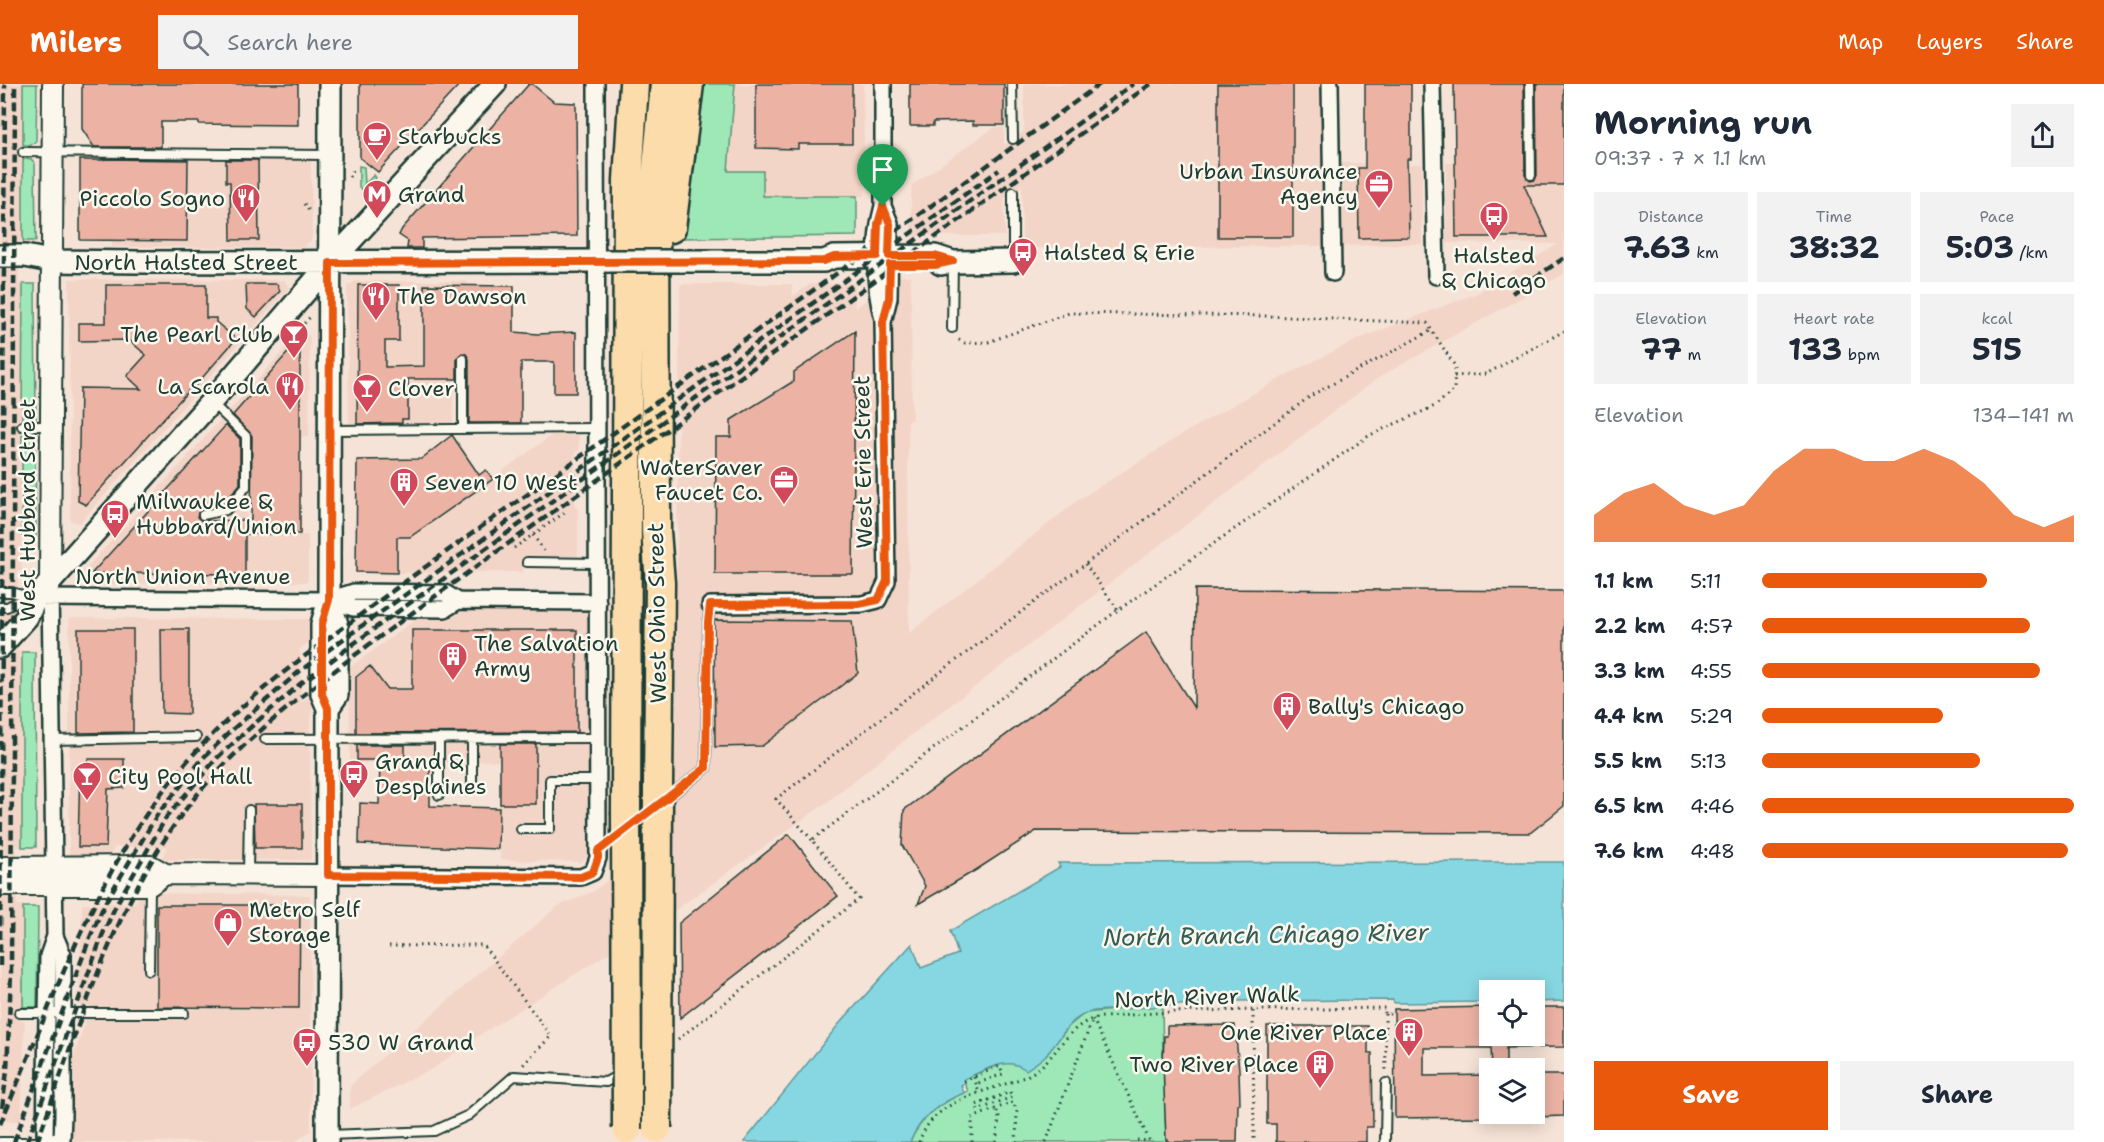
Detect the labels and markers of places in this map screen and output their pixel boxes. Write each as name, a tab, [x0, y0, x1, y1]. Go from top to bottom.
cafe icon: Starbucks	[361, 120, 393, 162]
place label: Starbucks	[398, 122, 502, 151]
pin	[857, 144, 908, 206]
place label: Urban Insurance Agency	[1179, 157, 1358, 211]
office icon: Urban Insurance Agency	[1363, 168, 1395, 210]
metro station icon: Grand	[361, 178, 393, 220]
place label: Grand	[398, 180, 465, 209]
restaurant icon: Piccolo Sogno	[230, 182, 262, 224]
place label: Piccolo Sogno	[80, 184, 225, 213]
bus stop icon: Halsted & Chicago	[1478, 200, 1510, 242]
bus stop icon: Halsted & Erie	[1007, 236, 1039, 278]
place label: Halsted & Erie	[1044, 238, 1195, 267]
place label: Halsted & Chicago	[1442, 241, 1546, 295]
restaurant icon: The Dawson	[360, 280, 392, 322]
place label: The Dawson	[397, 282, 526, 311]
bar icon: The Pearl Club	[278, 318, 310, 360]
place label: The Pearl Club	[120, 320, 273, 349]
restaurant icon: La Scarola	[274, 370, 306, 412]
place label: La Scarola	[157, 372, 269, 401]
bar icon: Clover	[351, 372, 383, 414]
place label: Clover	[388, 374, 455, 403]
place label: WaterSaver Faucet Co.	[640, 453, 763, 507]
office icon: WaterSaver Faucet Co.	[768, 464, 800, 506]
building icon: Seven 10 West	[388, 466, 420, 508]
place label: Seven 10 West	[425, 468, 578, 497]
place label: Milwaukee & Hubbard/Union	[136, 487, 297, 541]
bus stop icon: Milwaukee & Hubbard/Union	[99, 498, 131, 540]
place label: The Salvation Army	[474, 629, 618, 683]
building icon: The Salvation Army	[437, 640, 469, 682]
building icon: Bally's Chicago	[1271, 690, 1303, 732]
place label: Bally's Chicago	[1308, 692, 1465, 721]
place label: Grand & Desplaines	[375, 747, 487, 801]
bus stop icon: Grand & Desplaines	[338, 758, 370, 800]
bar icon: City Pool Hall	[71, 760, 103, 802]
place label: City Pool Hall	[108, 762, 253, 791]
place label: Metro Self Storage	[249, 895, 361, 949]
shop icon: Metro Self Storage	[212, 906, 244, 948]
building icon: One River Place	[1393, 1016, 1425, 1058]
place label: One River Place	[1220, 1018, 1388, 1047]
bus stop icon: 530 W Grand	[291, 1026, 323, 1068]
place label: 530 W Grand	[328, 1028, 474, 1057]
building icon: Two River Place	[1304, 1048, 1336, 1090]
place label: Two River Place	[1129, 1050, 1299, 1079]

